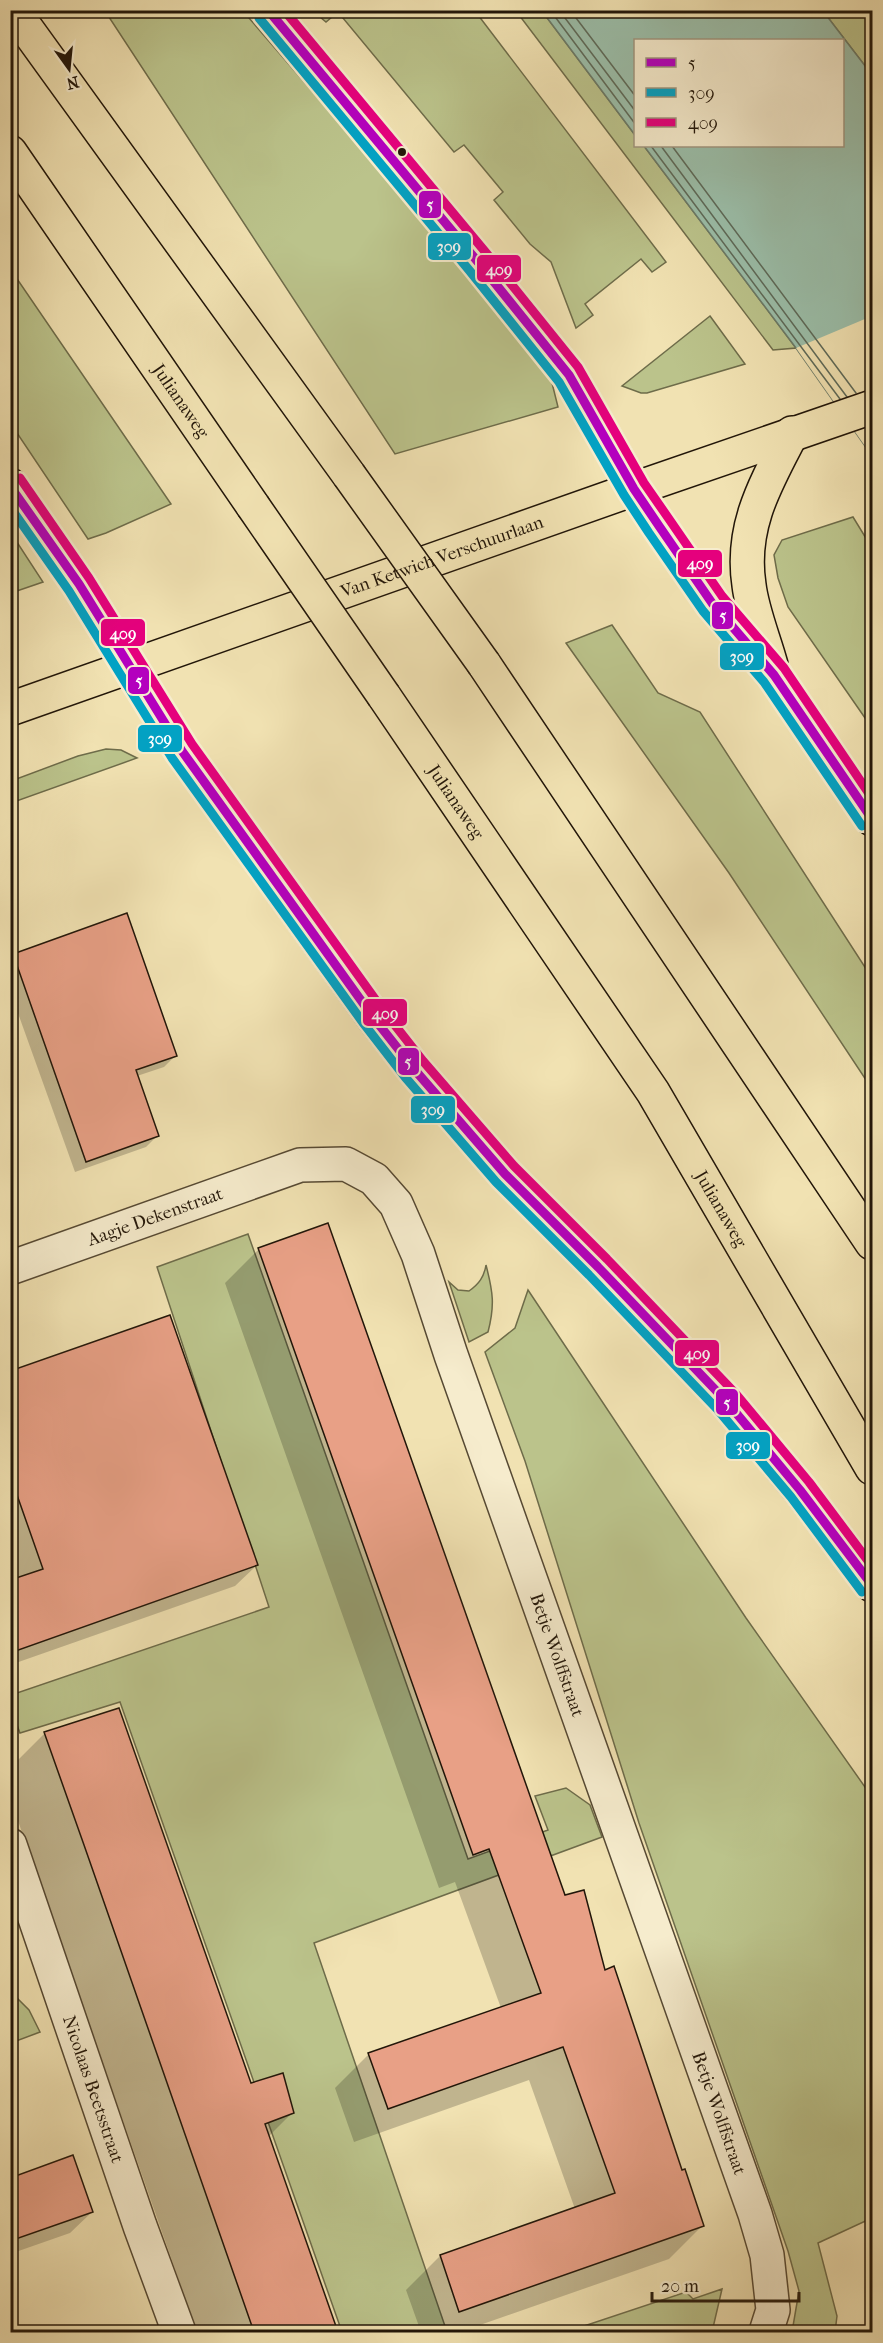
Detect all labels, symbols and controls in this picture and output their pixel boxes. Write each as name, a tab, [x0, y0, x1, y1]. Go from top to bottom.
north arrow	[39, 39, 99, 99]
legend	[634, 39, 844, 147]
text: 5	[688, 53, 696, 74]
text: N	[64, 72, 81, 94]
text: 309	[688, 83, 715, 104]
text: 409	[688, 113, 718, 134]
unlabelled marker	[396, 146, 408, 158]
line badge: 5	[418, 190, 442, 219]
text: 5	[427, 195, 434, 214]
line badge: 309	[427, 232, 472, 261]
text: 309	[437, 237, 461, 257]
line badge: 409	[476, 254, 522, 283]
text: 409	[485, 260, 512, 280]
street label: Julianaweg	[147, 359, 214, 443]
street label: Van Ketwich Verschuurlaan	[337, 512, 547, 603]
line badge: 409	[677, 549, 723, 578]
text: 409	[686, 554, 713, 574]
line badge: 5	[711, 601, 734, 630]
text: 5	[720, 606, 727, 625]
line badge: 409	[100, 618, 146, 647]
text: 409	[109, 624, 136, 644]
line badge: 309	[719, 642, 765, 671]
text: 309	[730, 647, 754, 667]
line badge: 5	[127, 666, 150, 695]
text: 5	[136, 671, 143, 690]
line badge: 309	[137, 724, 183, 753]
text: 309	[148, 729, 172, 749]
street label: Julianaweg	[422, 759, 488, 844]
line badge: 409	[362, 998, 408, 1027]
text: 409	[371, 1004, 398, 1024]
line badge: 5	[397, 1047, 420, 1076]
text: 5	[405, 1052, 412, 1071]
line badge: 309	[410, 1095, 456, 1124]
text: 309	[421, 1100, 445, 1120]
street label: Julianaweg	[689, 1165, 751, 1252]
street label: Aagje Dekenstraat	[84, 1183, 226, 1251]
line badge: 409	[674, 1339, 720, 1367]
text: 409	[683, 1344, 710, 1364]
line badge: 5	[715, 1388, 739, 1416]
text: 5	[724, 1393, 731, 1412]
line badge: 309	[725, 1431, 771, 1460]
text: 309	[736, 1436, 760, 1456]
street label: Betje Wolffstraat	[525, 1591, 588, 1720]
street label: Nicolaas Beetsstraat	[58, 2013, 128, 2166]
street label: Betje Wolffstraat	[687, 2049, 751, 2178]
scale bar	[652, 2265, 799, 2303]
text: 20 m	[661, 2276, 699, 2297]

